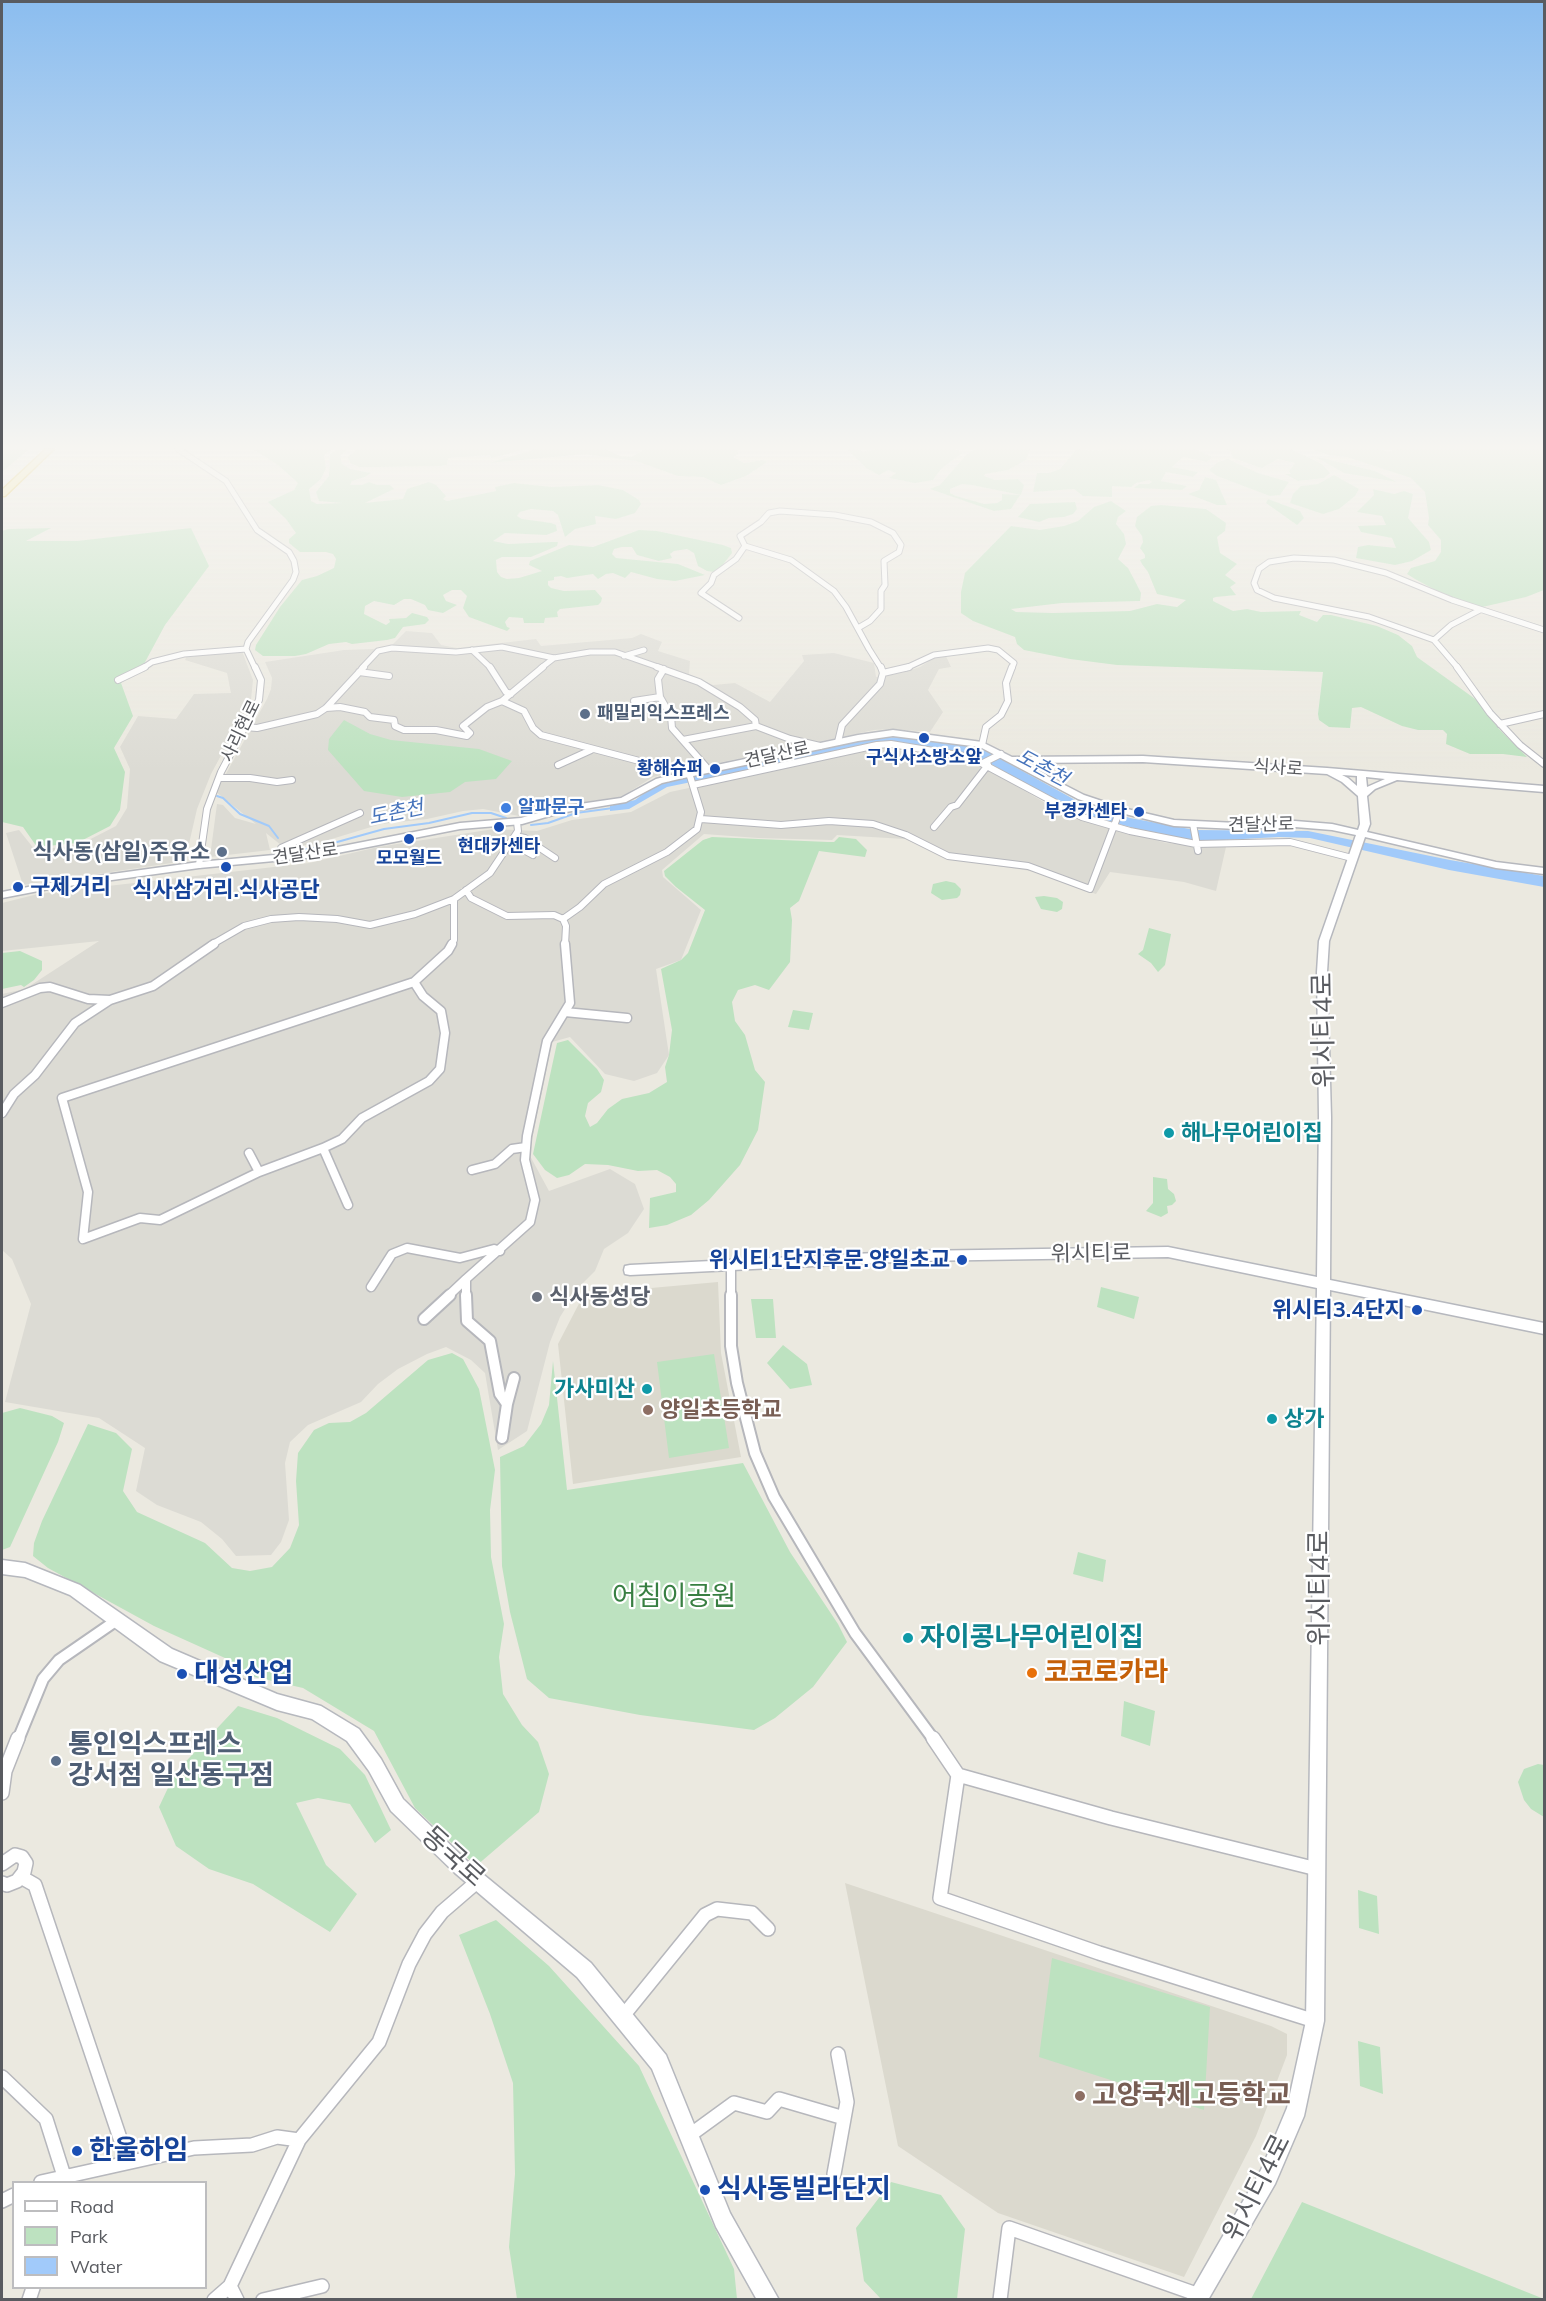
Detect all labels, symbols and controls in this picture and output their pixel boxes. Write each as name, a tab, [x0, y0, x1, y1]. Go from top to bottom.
street label: 사리현로	[217, 696, 265, 766]
place label: 패밀리익스프레스	[597, 703, 729, 725]
marker: 패밀리익스프레스	[578, 707, 592, 721]
marker: 구식사소방소앞	[917, 731, 931, 745]
street label: 견달산로	[742, 738, 812, 772]
water label: 도촌천	[1012, 744, 1072, 792]
place label: 구식사소방소앞	[866, 747, 982, 769]
street label: 식사로	[1252, 755, 1304, 781]
place label: 황해슈퍼	[637, 758, 703, 780]
marker: 황해슈퍼	[708, 762, 722, 776]
water label: 도촌천	[367, 796, 425, 830]
place label: 알파문구	[518, 797, 584, 819]
marker: 알파문구	[499, 801, 513, 815]
place label: 부경카센타	[1044, 801, 1127, 823]
marker: 부경카센타	[1132, 805, 1146, 819]
street label: 견달산로	[1228, 814, 1294, 836]
marker: 현대카센타	[492, 820, 506, 834]
marker: 모모월드	[402, 832, 416, 846]
place label: 현대카센타	[458, 836, 540, 858]
place label: 식사동(삼일)주유소	[32, 839, 210, 865]
street label: 견달산로	[271, 839, 339, 869]
marker: 식사동(삼일)주유소	[215, 845, 229, 859]
place label: 모모월드	[376, 848, 442, 870]
marker: 식사삼거리.식사공단	[219, 860, 233, 874]
place label: 구제거리	[30, 874, 111, 900]
place label: 식사삼거리.식사공단	[132, 877, 320, 903]
marker: 구제거리	[11, 880, 25, 894]
street label: 위시티4로	[1307, 972, 1341, 1088]
place label: 해나무어린이집	[1181, 1120, 1323, 1146]
marker: 해나무어린이집	[1162, 1126, 1176, 1140]
street label: 위시티로	[1050, 1240, 1132, 1268]
place label: 위시티1단지후문.양일초교	[709, 1247, 950, 1273]
marker: 위시티1단지후문.양일초교	[955, 1253, 969, 1267]
place label: 식사동성당	[549, 1284, 650, 1310]
marker: 식사동성당	[530, 1290, 544, 1304]
place label: 위시티3.4단지	[1272, 1297, 1405, 1323]
marker: 위시티3.4단지	[1410, 1303, 1424, 1317]
place label: 가사미산	[554, 1376, 635, 1402]
marker: 가사미산	[640, 1382, 654, 1396]
place label: 양일초등학교	[660, 1397, 781, 1423]
marker: 양일초등학교	[641, 1403, 655, 1417]
place label: 상가	[1284, 1406, 1324, 1432]
marker: 상가	[1265, 1412, 1279, 1426]
street label: 위시티4로	[1304, 1530, 1336, 1646]
park label: 어침이공원	[612, 1581, 736, 1613]
place label: 자이콩나무어린이집	[920, 1622, 1144, 1654]
marker: 자이콩나무어린이집	[901, 1631, 915, 1645]
place label: 코코로카라	[1044, 1657, 1168, 1689]
place label: 대성산업	[194, 1658, 293, 1690]
marker: 코코로카라	[1025, 1666, 1039, 1680]
marker: 대성산업	[175, 1667, 189, 1681]
place label: 통인익스프레스 강서점 일산동구점	[68, 1729, 274, 1792]
marker: 통인익스프레스 강서점 일산동구점	[49, 1754, 63, 1768]
street label: 동국로	[414, 1820, 492, 1894]
place label: 고양국제고등학교	[1092, 2080, 1291, 2112]
marker: 고양국제고등학교	[1073, 2089, 1087, 2103]
street label: 위시티4로	[1216, 2129, 1298, 2247]
place label: 한울하임	[89, 2135, 188, 2167]
marker: 한울하임	[70, 2144, 84, 2158]
place label: 식사동빌라단지	[717, 2174, 891, 2206]
legend	[12, 2181, 207, 2289]
marker: 식사동빌라단지	[698, 2183, 712, 2197]
text: Road	[70, 2195, 114, 2218]
text: Park	[70, 2225, 108, 2248]
text: Water	[70, 2255, 122, 2278]

